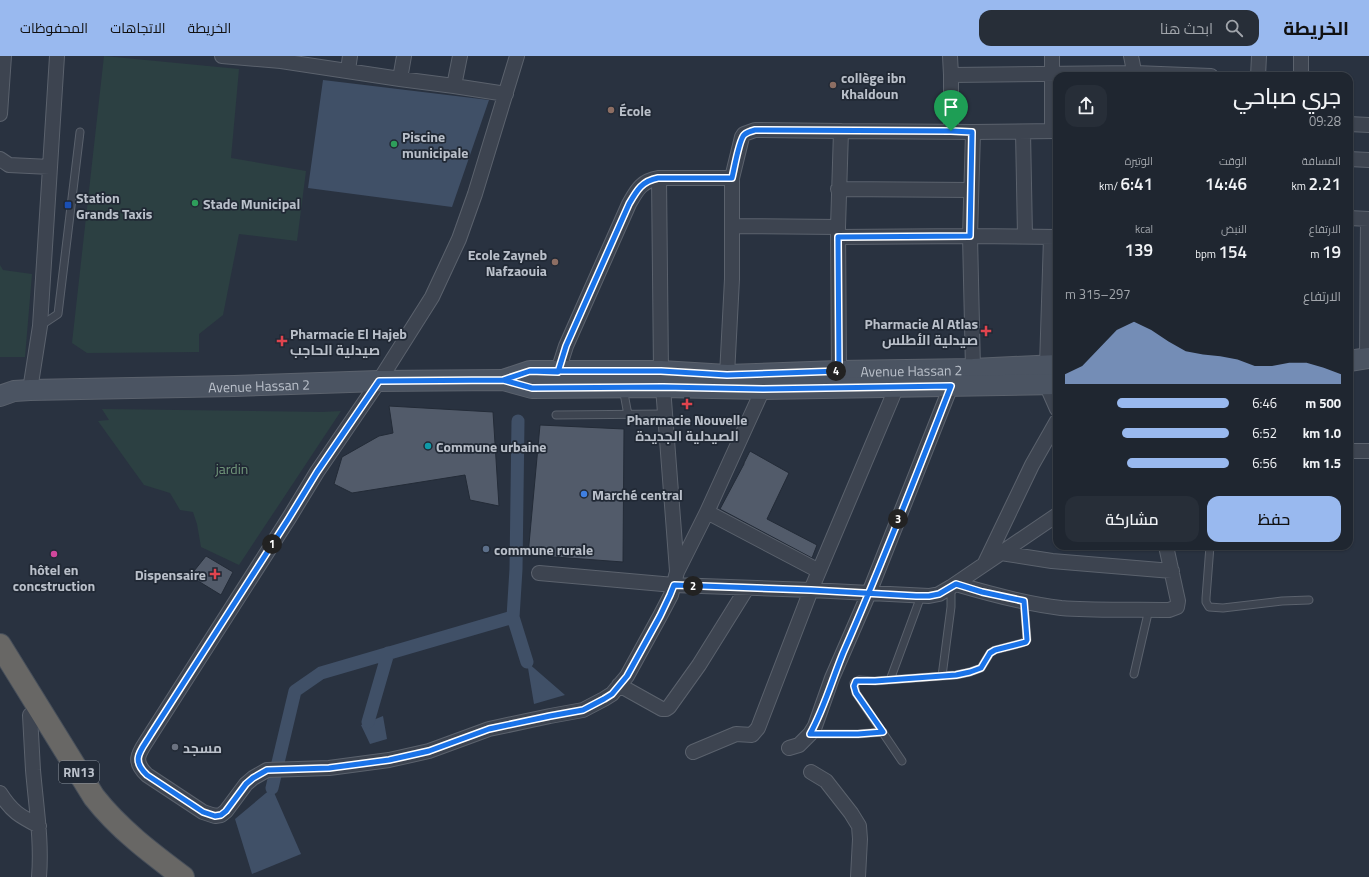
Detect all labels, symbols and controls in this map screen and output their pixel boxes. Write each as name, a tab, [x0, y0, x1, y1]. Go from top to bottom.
search box	[979, 10, 1259, 46]
text: الخريطة	[1283, 13, 1349, 42]
text: المحفوظات	[20, 17, 88, 38]
text: الاتجاهات	[110, 17, 166, 38]
text: الخريطة	[188, 17, 231, 38]
text: ابحث هنا	[1160, 17, 1213, 40]
icon: search	[1223, 17, 1245, 39]
place label: collège ibn Khaldoun	[841, 67, 906, 104]
text: جري صباحي	[1233, 79, 1341, 113]
marker: collège ibn Khaldoun	[828, 80, 838, 90]
button: share	[1065, 85, 1107, 127]
pin	[934, 90, 968, 131]
icon: arrive	[940, 96, 962, 118]
place label: École	[619, 100, 651, 121]
marker: École	[606, 105, 616, 115]
text: 09:28	[1309, 111, 1341, 131]
place label: Piscine municipale	[402, 126, 468, 163]
marker: Piscine municipale	[389, 139, 399, 149]
text: الوتيرة	[1125, 153, 1153, 169]
text: الوقت	[1219, 153, 1247, 169]
text: المسافة	[1302, 153, 1341, 169]
text: 6:41	[1120, 171, 1153, 197]
text: 14:46	[1205, 171, 1247, 197]
text: 2.21	[1308, 171, 1341, 197]
text: /km	[1099, 178, 1120, 194]
text: km	[1291, 178, 1308, 194]
place label: Station Grands Taxis	[76, 187, 153, 224]
place label: Stade Municipal	[203, 193, 300, 214]
marker: Stade Municipal	[190, 198, 200, 208]
marker: Station Grands Taxis	[63, 200, 73, 210]
text: kcal	[1135, 221, 1153, 237]
text: النبض	[1221, 221, 1247, 237]
text: الارتفاع	[1309, 221, 1341, 237]
text: 139	[1124, 237, 1153, 263]
text: 154	[1218, 239, 1247, 265]
text: 19	[1322, 239, 1341, 265]
place label: Ecole Zayneb Nafzaouia	[468, 244, 547, 281]
text: bpm	[1195, 246, 1218, 262]
text: m	[1310, 246, 1322, 262]
marker: Ecole Zayneb Nafzaouia	[550, 257, 560, 267]
text: 297–315 m	[1065, 284, 1131, 304]
text: الارتفاع	[1303, 286, 1341, 306]
place label: Pharmacie Al Atlas صيدلية الأطلس	[864, 313, 978, 350]
place label: Pharmacie El Hajeb صيدلية الحاجب	[290, 323, 407, 360]
marker: Pharmacie Al Atlas صيدلية الأطلس	[981, 326, 991, 336]
marker: Pharmacie El Hajeb صيدلية الحاجب	[277, 336, 287, 346]
street label: Avenue Hassan 2	[860, 359, 962, 381]
pin: 4	[826, 361, 846, 381]
text: 4	[833, 363, 839, 379]
street label: Avenue Hassan 2	[208, 373, 310, 397]
text: 6:46	[1252, 393, 1277, 413]
text: 500 m	[1305, 393, 1341, 413]
marker: Pharmacie Nouvelle الصيدلية الجديدة	[682, 399, 692, 409]
place label: Pharmacie Nouvelle الصيدلية الجديدة	[627, 409, 747, 446]
text: 6:52	[1252, 423, 1277, 443]
text: 1.0 km	[1303, 423, 1341, 443]
place label: Commune urbaine	[436, 436, 546, 457]
marker: Commune urbaine	[423, 441, 433, 451]
text: 6:56	[1252, 453, 1277, 473]
text: 1.5 km	[1303, 453, 1341, 473]
park label: jardin	[215, 458, 248, 479]
place label: Marché central	[592, 484, 683, 505]
marker: Marché central	[579, 489, 589, 499]
button: مشاركة	[1065, 496, 1199, 542]
button: حفظ	[1207, 496, 1341, 542]
pin: 3	[888, 509, 908, 529]
text: 3	[895, 511, 901, 527]
pin: 1	[262, 534, 282, 554]
text: 1	[269, 536, 275, 552]
place label: commune rurale	[494, 539, 593, 560]
marker: commune rurale	[481, 544, 491, 554]
marker: hôtel en concstruction	[49, 549, 59, 559]
place label: hôtel en concstruction	[13, 559, 95, 596]
place label: Dispensaire	[135, 564, 206, 585]
marker: Dispensaire	[209, 568, 221, 580]
pin: 2	[683, 576, 703, 596]
text: 2	[690, 578, 696, 594]
place label: مسجد	[183, 737, 222, 758]
marker: مسجد	[170, 742, 180, 752]
road number: RN13	[59, 761, 99, 783]

